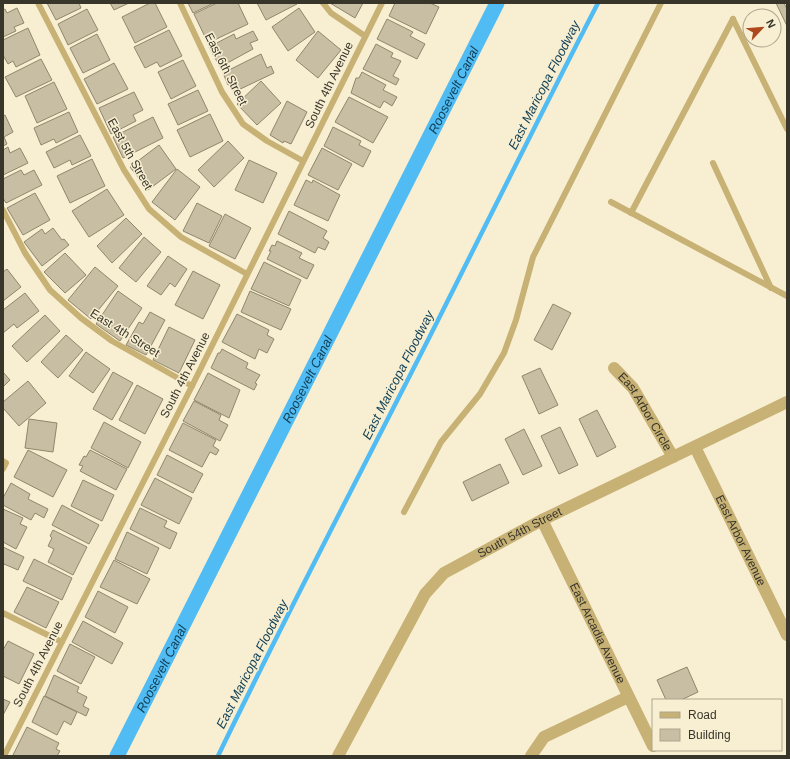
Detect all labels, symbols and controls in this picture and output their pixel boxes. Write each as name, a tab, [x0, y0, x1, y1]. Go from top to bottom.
north arrow	[742, 8, 782, 48]
water label: East Maricopa Floodway	[505, 17, 584, 152]
text: N	[764, 17, 778, 30]
street label: East 6th Street	[202, 30, 251, 108]
street label: South 4th Avenue	[302, 39, 356, 131]
water label: Roosevelt Canal	[425, 43, 482, 136]
street label: East 5th Street	[105, 116, 156, 193]
street label: East 4th Street	[88, 306, 163, 360]
water label: East Maricopa Floodway	[359, 307, 438, 442]
street label: South 4th Avenue	[157, 329, 213, 420]
water label: Roosevelt Canal	[279, 332, 336, 425]
street label: East Arbor Circle	[615, 370, 675, 454]
street label: East Arbor Avenue	[713, 493, 769, 588]
street label: South 54th Street	[475, 504, 565, 561]
street label: East Arcadia Avenue	[567, 580, 628, 686]
water label: East Maricopa Floodway	[213, 596, 292, 731]
street label: South 4th Avenue	[10, 618, 66, 709]
water label: Roosevelt Canal	[133, 622, 190, 714]
legend	[652, 699, 782, 751]
text: Road	[688, 708, 717, 722]
text: Building	[688, 728, 731, 742]

